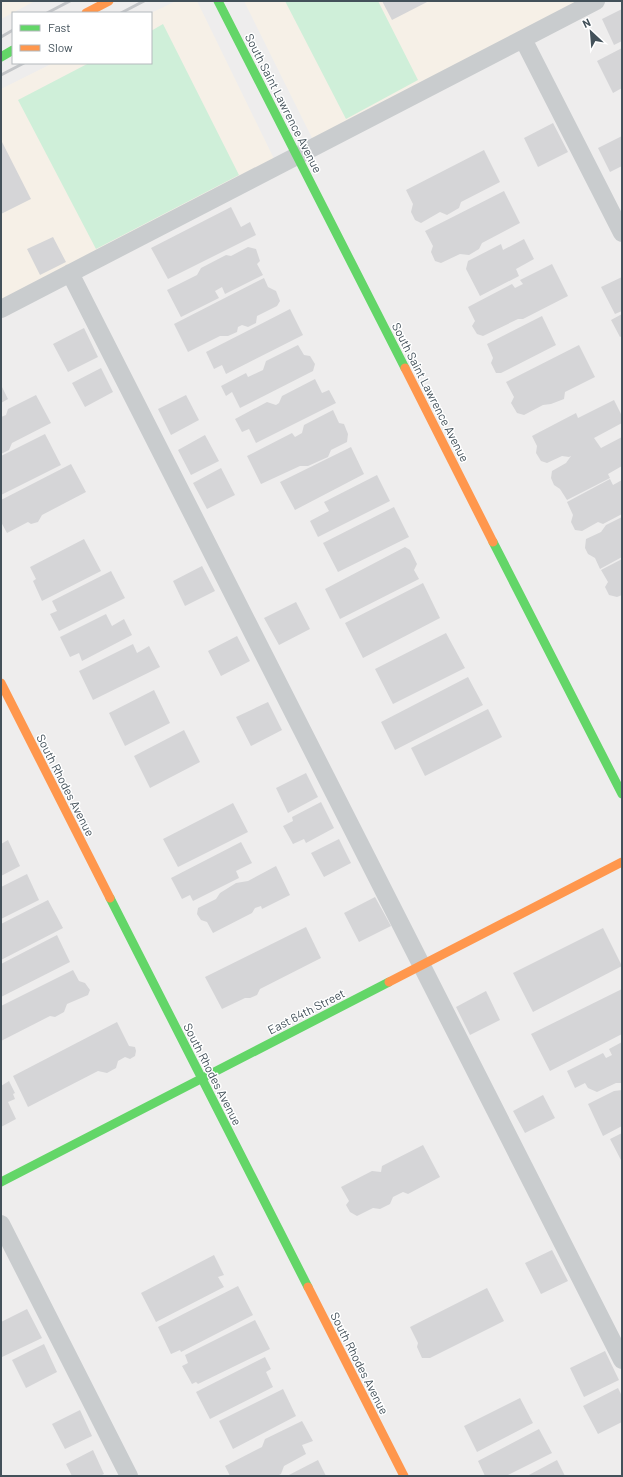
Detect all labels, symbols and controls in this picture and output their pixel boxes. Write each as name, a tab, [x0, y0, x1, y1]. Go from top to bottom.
legend	[12, 12, 152, 64]
north arrow	[571, 12, 611, 52]
text: N	[580, 15, 593, 30]
text: Fast	[48, 20, 71, 34]
street label: South Saint Lawrence Avenue	[243, 31, 325, 175]
text: Slow	[48, 40, 73, 54]
street label: South Saint Lawrence Avenue	[390, 320, 472, 464]
street label: South Rhodes Avenue	[34, 732, 98, 838]
street label: East 64th Street	[265, 986, 347, 1036]
street label: South Rhodes Avenue	[181, 1021, 245, 1127]
street label: South Rhodes Avenue	[328, 1310, 392, 1416]

